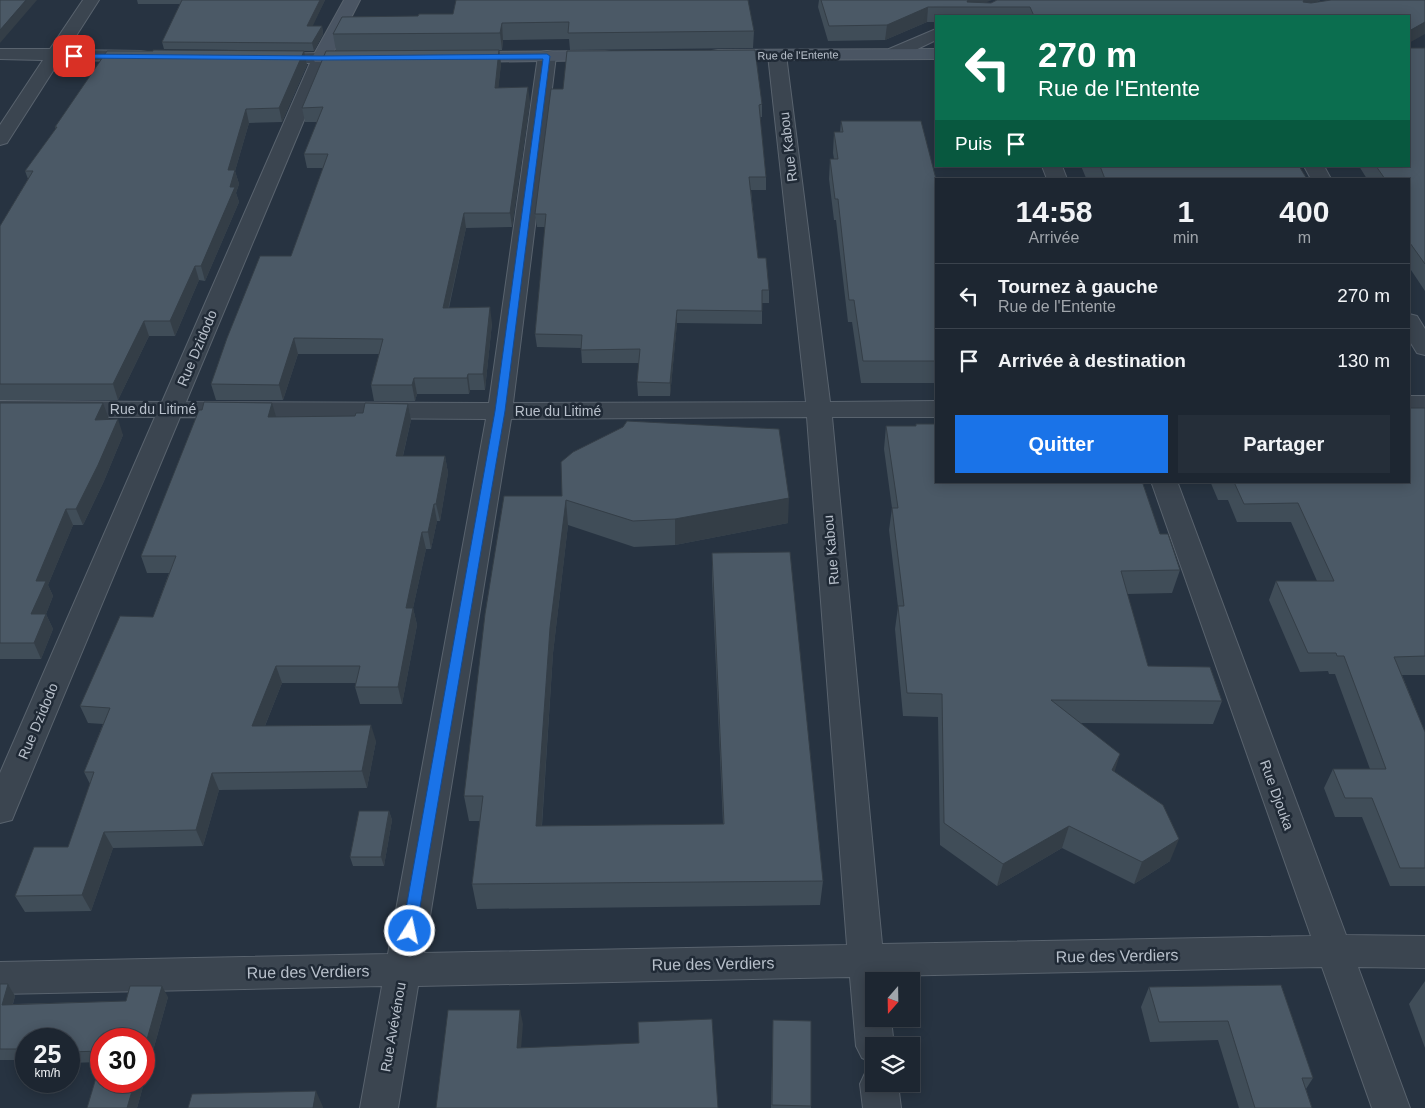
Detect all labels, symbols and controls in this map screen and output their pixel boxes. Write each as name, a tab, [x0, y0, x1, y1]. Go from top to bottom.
pin	[53, 35, 95, 77]
icon: left	[955, 35, 1020, 100]
text: 270 m	[1038, 35, 1137, 74]
icon: arrive	[60, 42, 88, 70]
street label: Rue de l'Entente	[757, 48, 839, 62]
text: Rue de l'Entente	[1038, 76, 1200, 101]
street label: Rue Kabou	[776, 111, 800, 183]
icon: arrive	[1002, 130, 1030, 158]
text: Puis	[955, 133, 992, 154]
text: 14:58	[1016, 195, 1092, 228]
text: 1	[1177, 195, 1194, 228]
text: 400	[1279, 195, 1329, 228]
text: Arrivée	[1029, 229, 1079, 246]
text: min	[1173, 229, 1199, 246]
text: m	[1298, 229, 1311, 246]
text: Tournez à gauche	[998, 276, 1158, 297]
icon: left	[955, 282, 983, 310]
text: 270 m	[1337, 285, 1390, 306]
text: Rue de l'Entente	[998, 298, 1116, 315]
street label: Rue Dzidodo	[174, 307, 220, 388]
icon: arrive	[955, 347, 983, 375]
text: Arrivée à destination	[998, 350, 1186, 371]
text: 130 m	[1337, 350, 1390, 371]
street label: Rue du Litimé	[110, 401, 196, 417]
street label: Rue du Litimé	[515, 403, 601, 419]
button: Quitter	[955, 415, 1168, 473]
button: Partager	[1178, 415, 1390, 473]
street label: Rue Kabou	[820, 514, 842, 586]
street label: Rue Dzidodo	[15, 680, 61, 761]
street label: Rue Djouka	[1257, 758, 1297, 832]
position arrow	[383, 904, 435, 956]
street label: Rue des Verdiers	[1055, 946, 1179, 966]
street label: Rue des Verdiers	[651, 954, 775, 974]
street label: Rue des Verdiers	[246, 962, 370, 982]
north arrow	[865, 972, 920, 1028]
map controls	[865, 972, 920, 1092]
street label: Rue Avévénou	[377, 981, 409, 1073]
speed limit sign: 30	[90, 1028, 155, 1093]
button: layers	[865, 1037, 920, 1092]
text: 25	[34, 1040, 61, 1068]
text: km/h	[34, 1066, 61, 1080]

